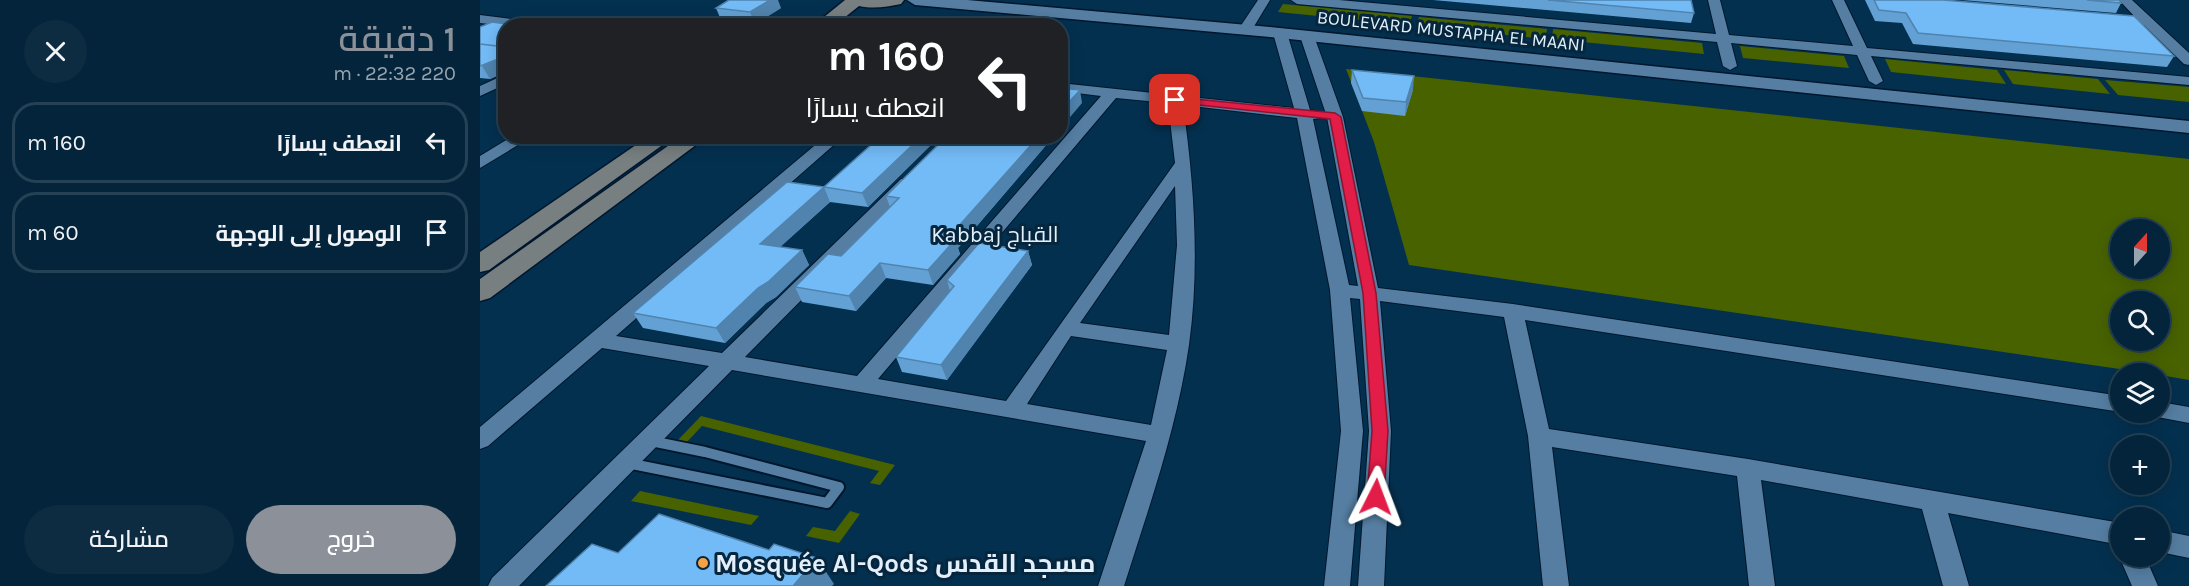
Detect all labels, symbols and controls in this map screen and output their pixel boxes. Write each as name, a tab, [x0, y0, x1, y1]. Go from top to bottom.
street label: BOULEVARD MUSTAPHA EL MAANI	[1316, 6, 1586, 56]
text: 1 دقيقة	[339, 18, 456, 60]
button: close	[24, 20, 87, 83]
text: 160 m	[827, 31, 945, 81]
icon: left	[966, 42, 1044, 120]
text: 220 m · 22:32	[333, 62, 456, 85]
pin	[1149, 74, 1200, 125]
icon: arrive	[1158, 83, 1191, 116]
text: انعطف يسارًا	[805, 92, 945, 124]
icon: left	[420, 126, 453, 159]
text: 160 m	[27, 130, 86, 156]
text: انعطف يسارًا	[276, 131, 402, 157]
icon: arrive	[420, 216, 453, 249]
north arrow	[2110, 219, 2170, 279]
map controls	[2110, 219, 2170, 567]
text: 60 m	[27, 220, 78, 246]
text: الوصول إلى الوجهة	[216, 221, 402, 247]
district label: Kabbaj القباج	[931, 222, 1059, 249]
button: search	[2110, 291, 2170, 351]
button: layers	[2110, 363, 2170, 423]
button: +	[2110, 435, 2170, 495]
position arrow	[1344, 465, 1408, 529]
button: مشاركة	[24, 505, 234, 574]
button: خروج	[246, 505, 456, 574]
button: −	[2110, 507, 2170, 567]
place label: Mosquée Al-Qods مسجد القدس	[715, 548, 1095, 579]
marker: Mosquée Al-Qods مسجد القدس	[696, 556, 710, 570]

